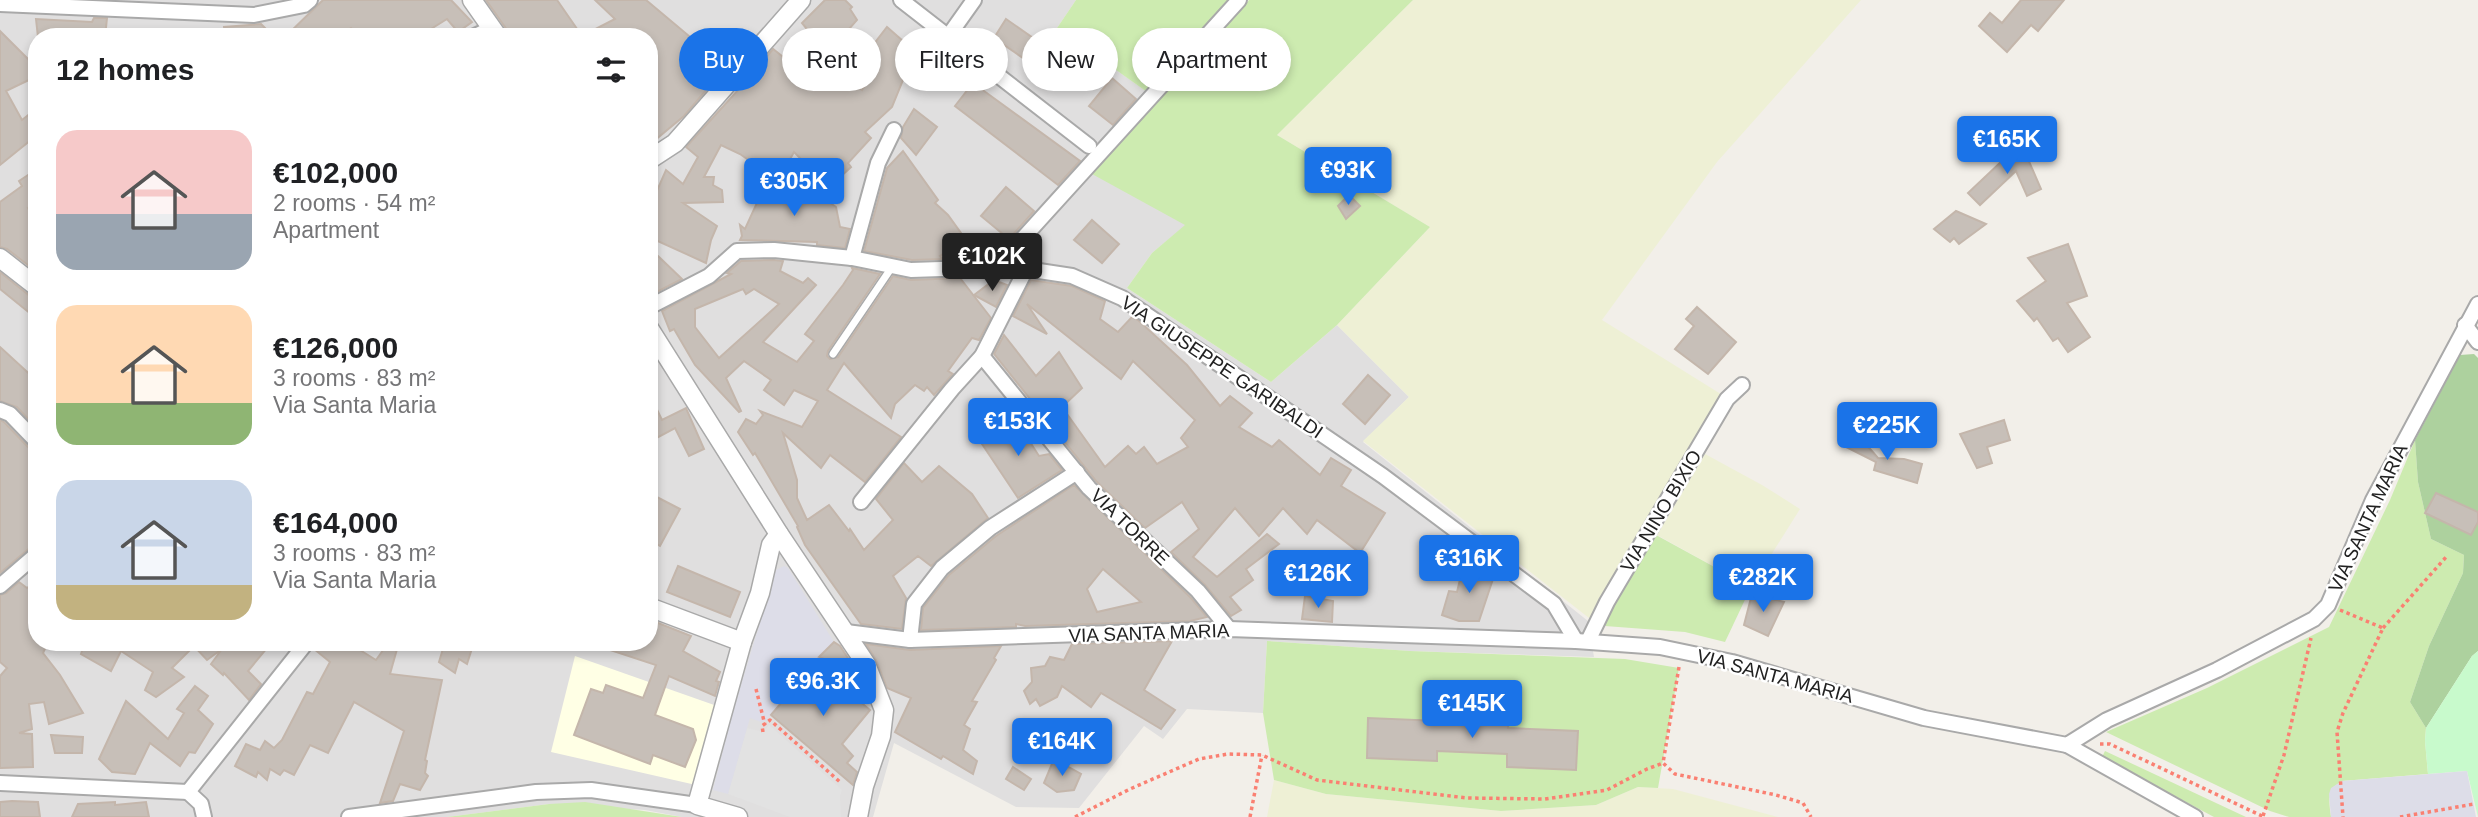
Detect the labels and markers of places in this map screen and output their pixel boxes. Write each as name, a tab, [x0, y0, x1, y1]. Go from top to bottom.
pin: €165K	[1958, 116, 2056, 176]
pin: €93K	[1307, 148, 1389, 207]
pin: €305K	[745, 158, 843, 218]
pin: €102K	[943, 233, 1041, 293]
pin: €153K	[969, 398, 1067, 458]
pin: €225K	[1838, 402, 1936, 462]
pin: €316K	[1420, 536, 1518, 595]
pin: €126K	[1269, 550, 1367, 610]
pin: €282K	[1714, 554, 1812, 614]
pin: €96.3K	[766, 658, 880, 718]
pin: €145K	[1423, 680, 1521, 740]
pin: €164K	[1013, 718, 1111, 778]

